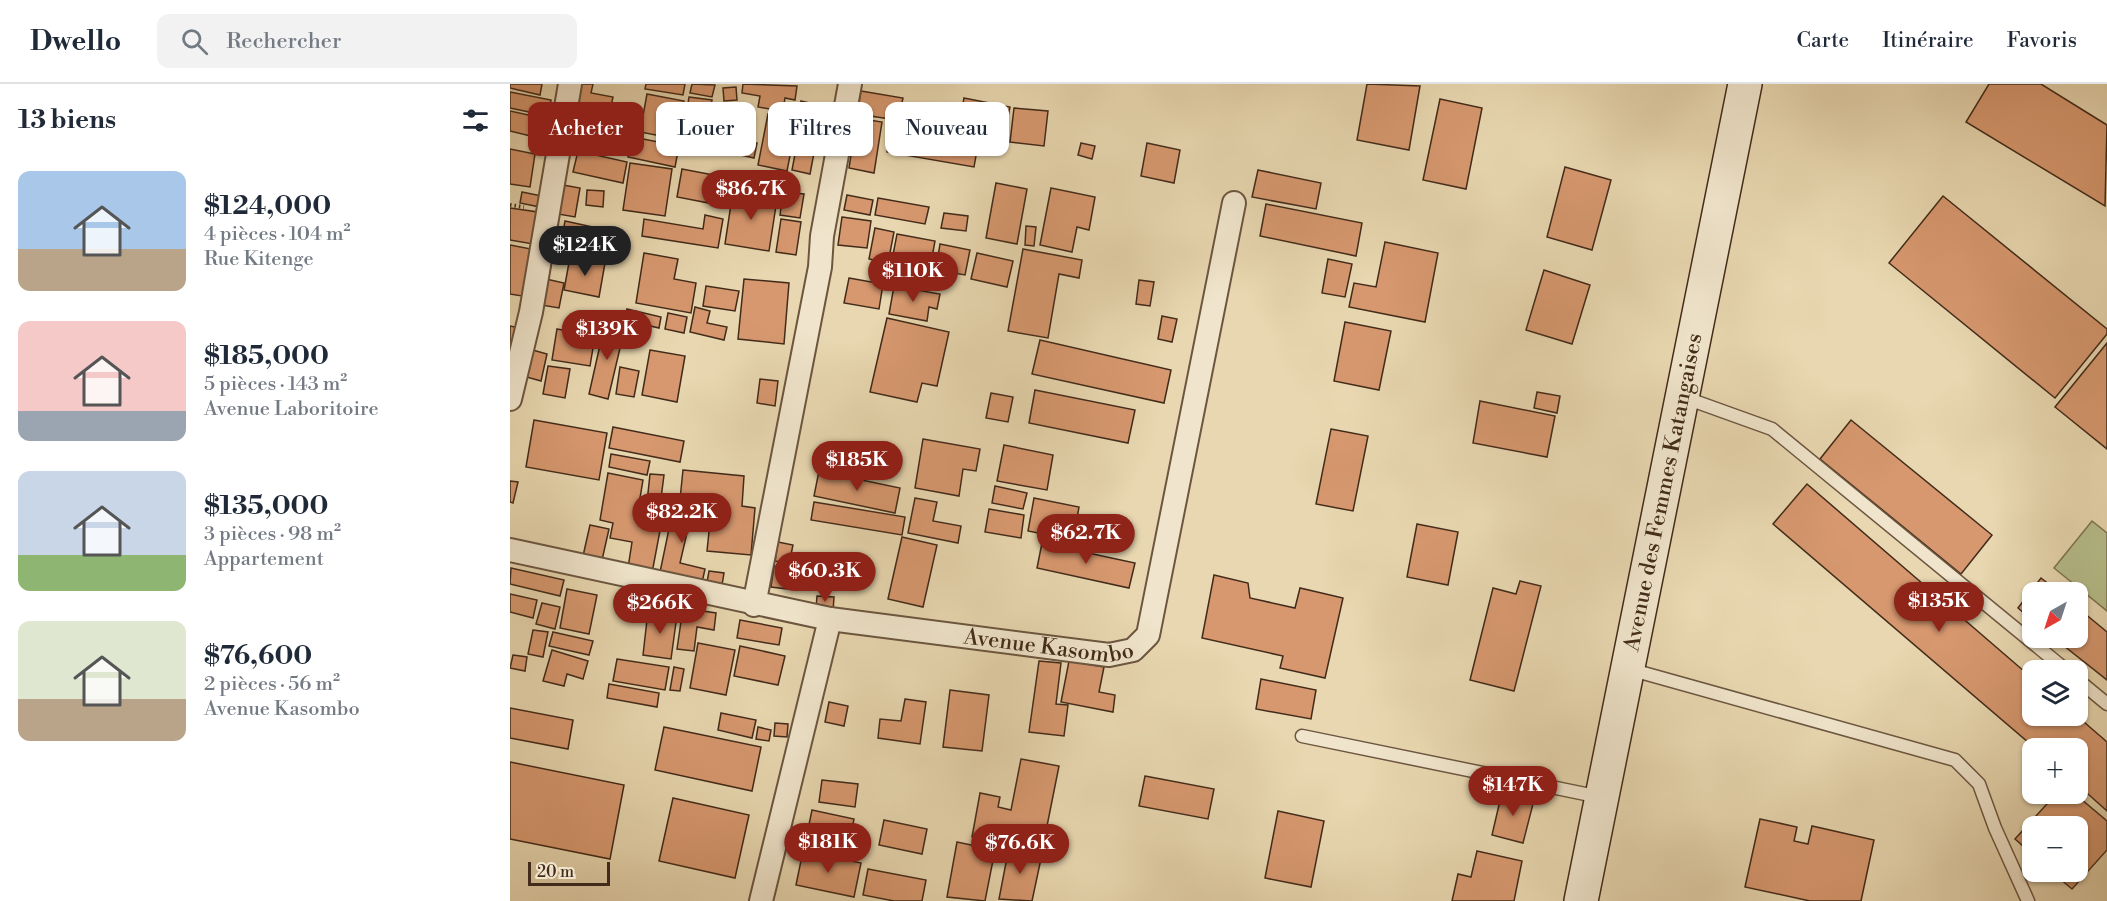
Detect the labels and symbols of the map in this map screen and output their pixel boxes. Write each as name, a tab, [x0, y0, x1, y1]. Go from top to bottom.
pin: $86.7K	[702, 170, 800, 221]
pin: $124K	[543, 226, 627, 277]
pin: $110K	[871, 252, 955, 303]
pin: $139K	[565, 310, 649, 361]
street label: Avenue des Femmes Katangaises	[1618, 331, 1708, 654]
pin: $185K	[815, 441, 899, 492]
pin: $82.2K	[633, 493, 731, 544]
pin: $62.7K	[1037, 514, 1135, 565]
pin: $60.3K	[776, 552, 874, 603]
pin: $135K	[1897, 582, 1981, 633]
north arrow	[2022, 582, 2088, 648]
pin: $266K	[618, 584, 702, 635]
street label: Avenue Kasombo	[961, 623, 1136, 668]
pin: $147K	[1471, 766, 1555, 817]
pin: $181K	[786, 823, 870, 874]
pin: $76.6K	[971, 824, 1069, 875]
scale bar	[528, 859, 610, 886]

